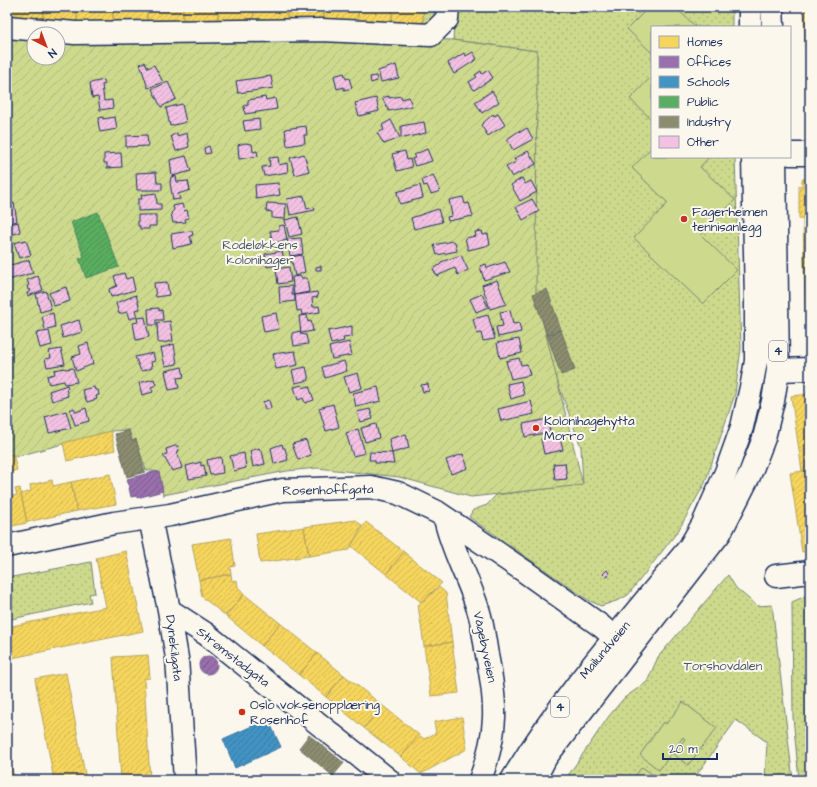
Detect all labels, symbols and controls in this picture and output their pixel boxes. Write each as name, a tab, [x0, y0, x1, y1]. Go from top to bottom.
north arrow	[26, 26, 66, 66]
legend	[651, 26, 791, 158]
text: Homes	[687, 34, 723, 51]
text: N	[45, 45, 60, 61]
text: Offices	[687, 54, 731, 71]
text: Schools	[687, 74, 730, 91]
text: Public	[687, 94, 719, 111]
text: Industry	[687, 114, 732, 132]
text: Other	[687, 134, 719, 151]
place label: Fagerheimen tennisanlegg	[692, 203, 768, 237]
marker: Fagerheimen tennisanlegg	[679, 214, 689, 224]
park label: Rodeløkkens kolonihager	[222, 236, 298, 270]
road number: 4	[769, 341, 787, 361]
place label: Kolonihagehytta Morro	[544, 412, 635, 445]
marker: Kolonihagehytta Morro	[531, 423, 541, 433]
street label: Rosenhoffgata	[282, 480, 374, 501]
street label: Vågebyveien	[468, 610, 501, 685]
street label: Dynekilgata	[160, 614, 187, 682]
street label: Mailundveien	[575, 617, 635, 683]
street label: Strømstadgata	[192, 623, 274, 692]
park label: Torshovdalen	[684, 657, 763, 675]
place label: Oslo voksenopplæring Rosenhof	[250, 696, 380, 729]
road number: 4	[551, 697, 569, 717]
marker: Oslo voksenopplæring Rosenhof	[237, 707, 247, 717]
scale bar	[663, 735, 717, 761]
text: 20 m	[669, 741, 698, 758]

